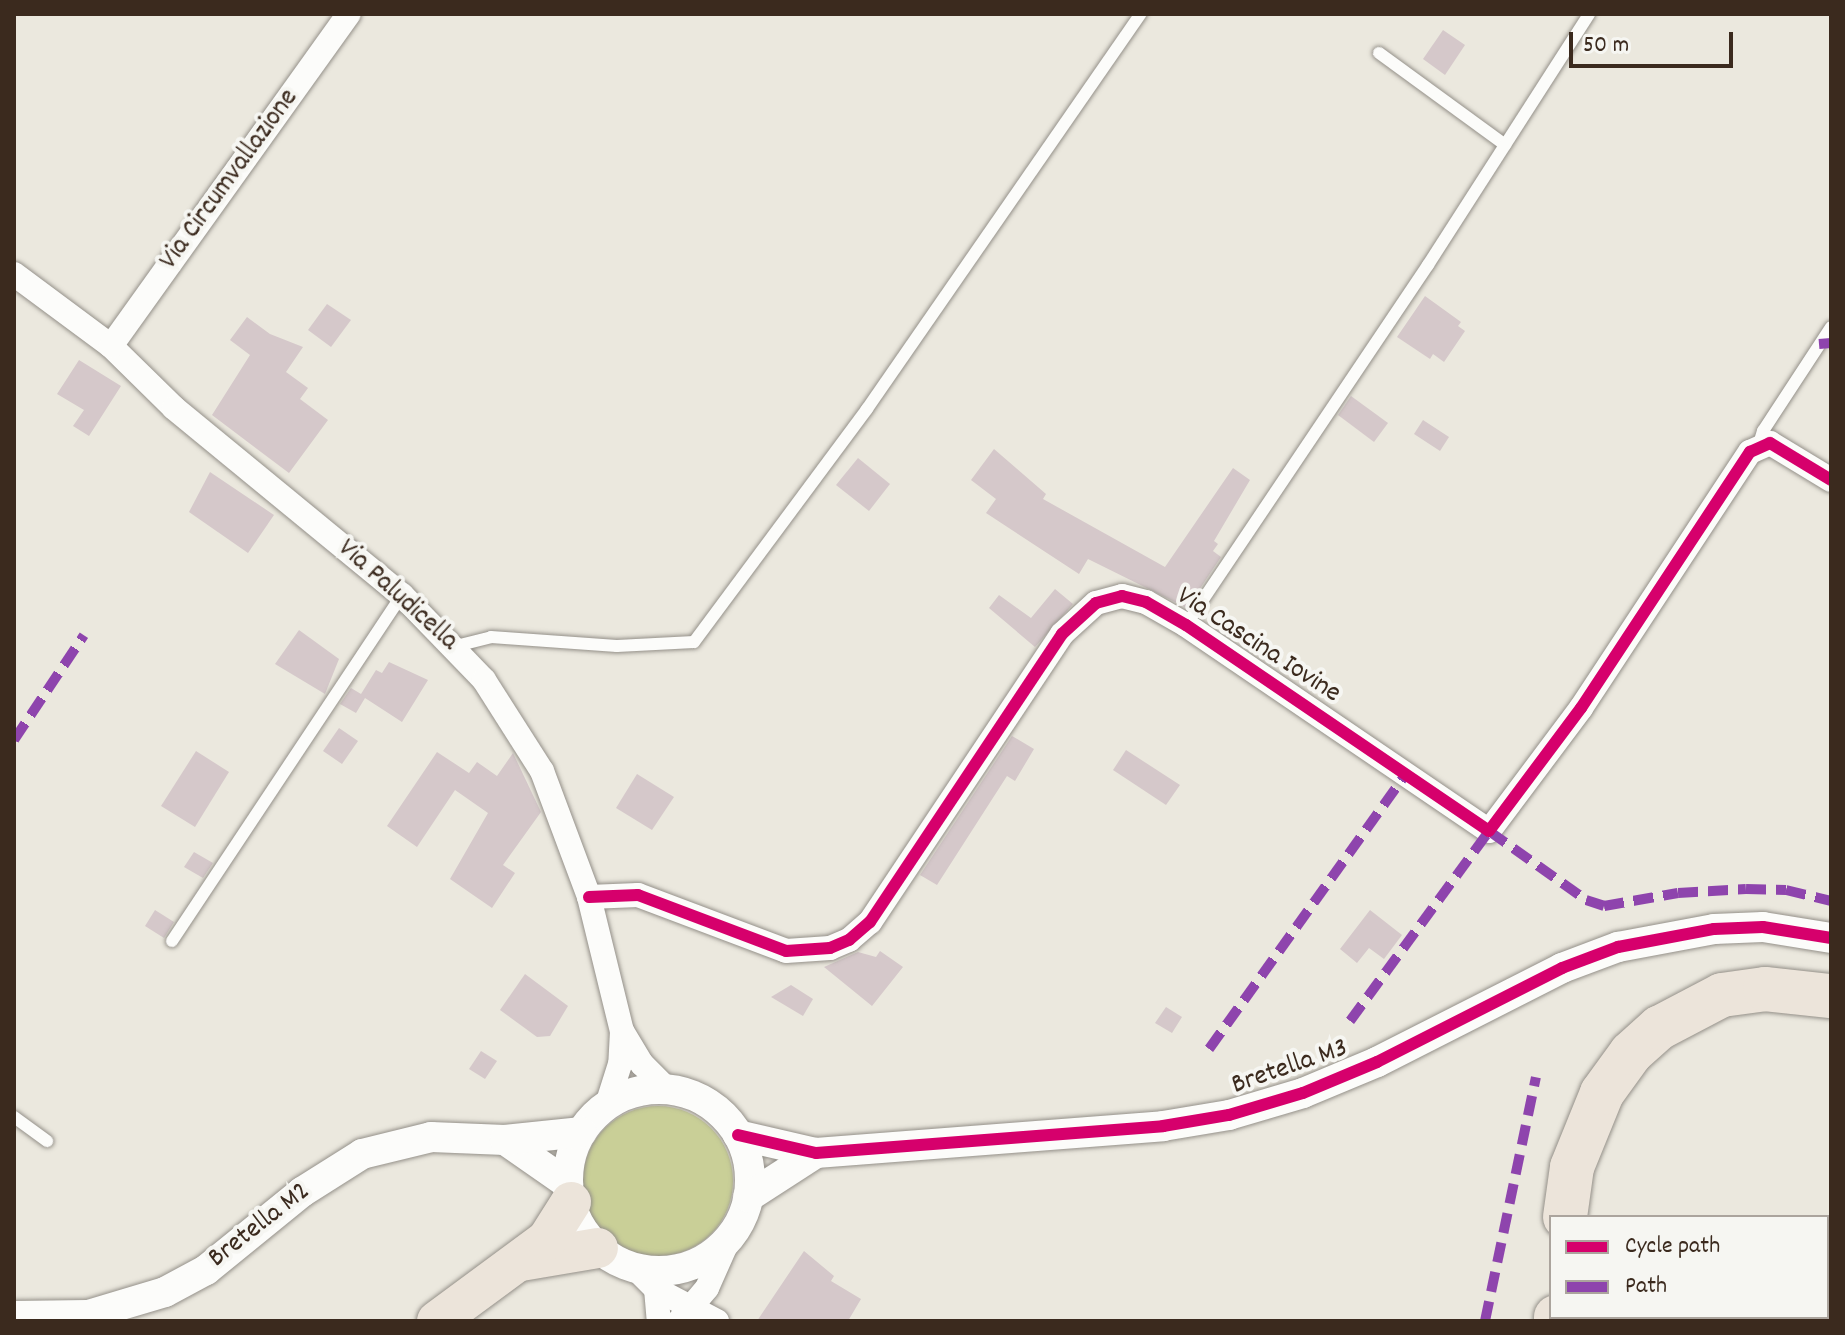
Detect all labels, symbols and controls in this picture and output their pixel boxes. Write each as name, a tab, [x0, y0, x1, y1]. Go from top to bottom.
scale bar	[1573, 16, 1737, 66]
text: 50 m	[1583, 29, 1629, 63]
street label: Via Circumvallazione	[153, 83, 307, 277]
street label: Via Paludicella	[330, 533, 464, 659]
street label: Via Cascina Iovine	[1170, 580, 1346, 712]
street label: Bretella M3	[1228, 1033, 1352, 1103]
street label: Bretella M2	[202, 1176, 318, 1276]
legend	[1549, 1215, 1829, 1319]
text: Cycle path	[1625, 1230, 1720, 1264]
text: Path	[1625, 1270, 1667, 1304]

